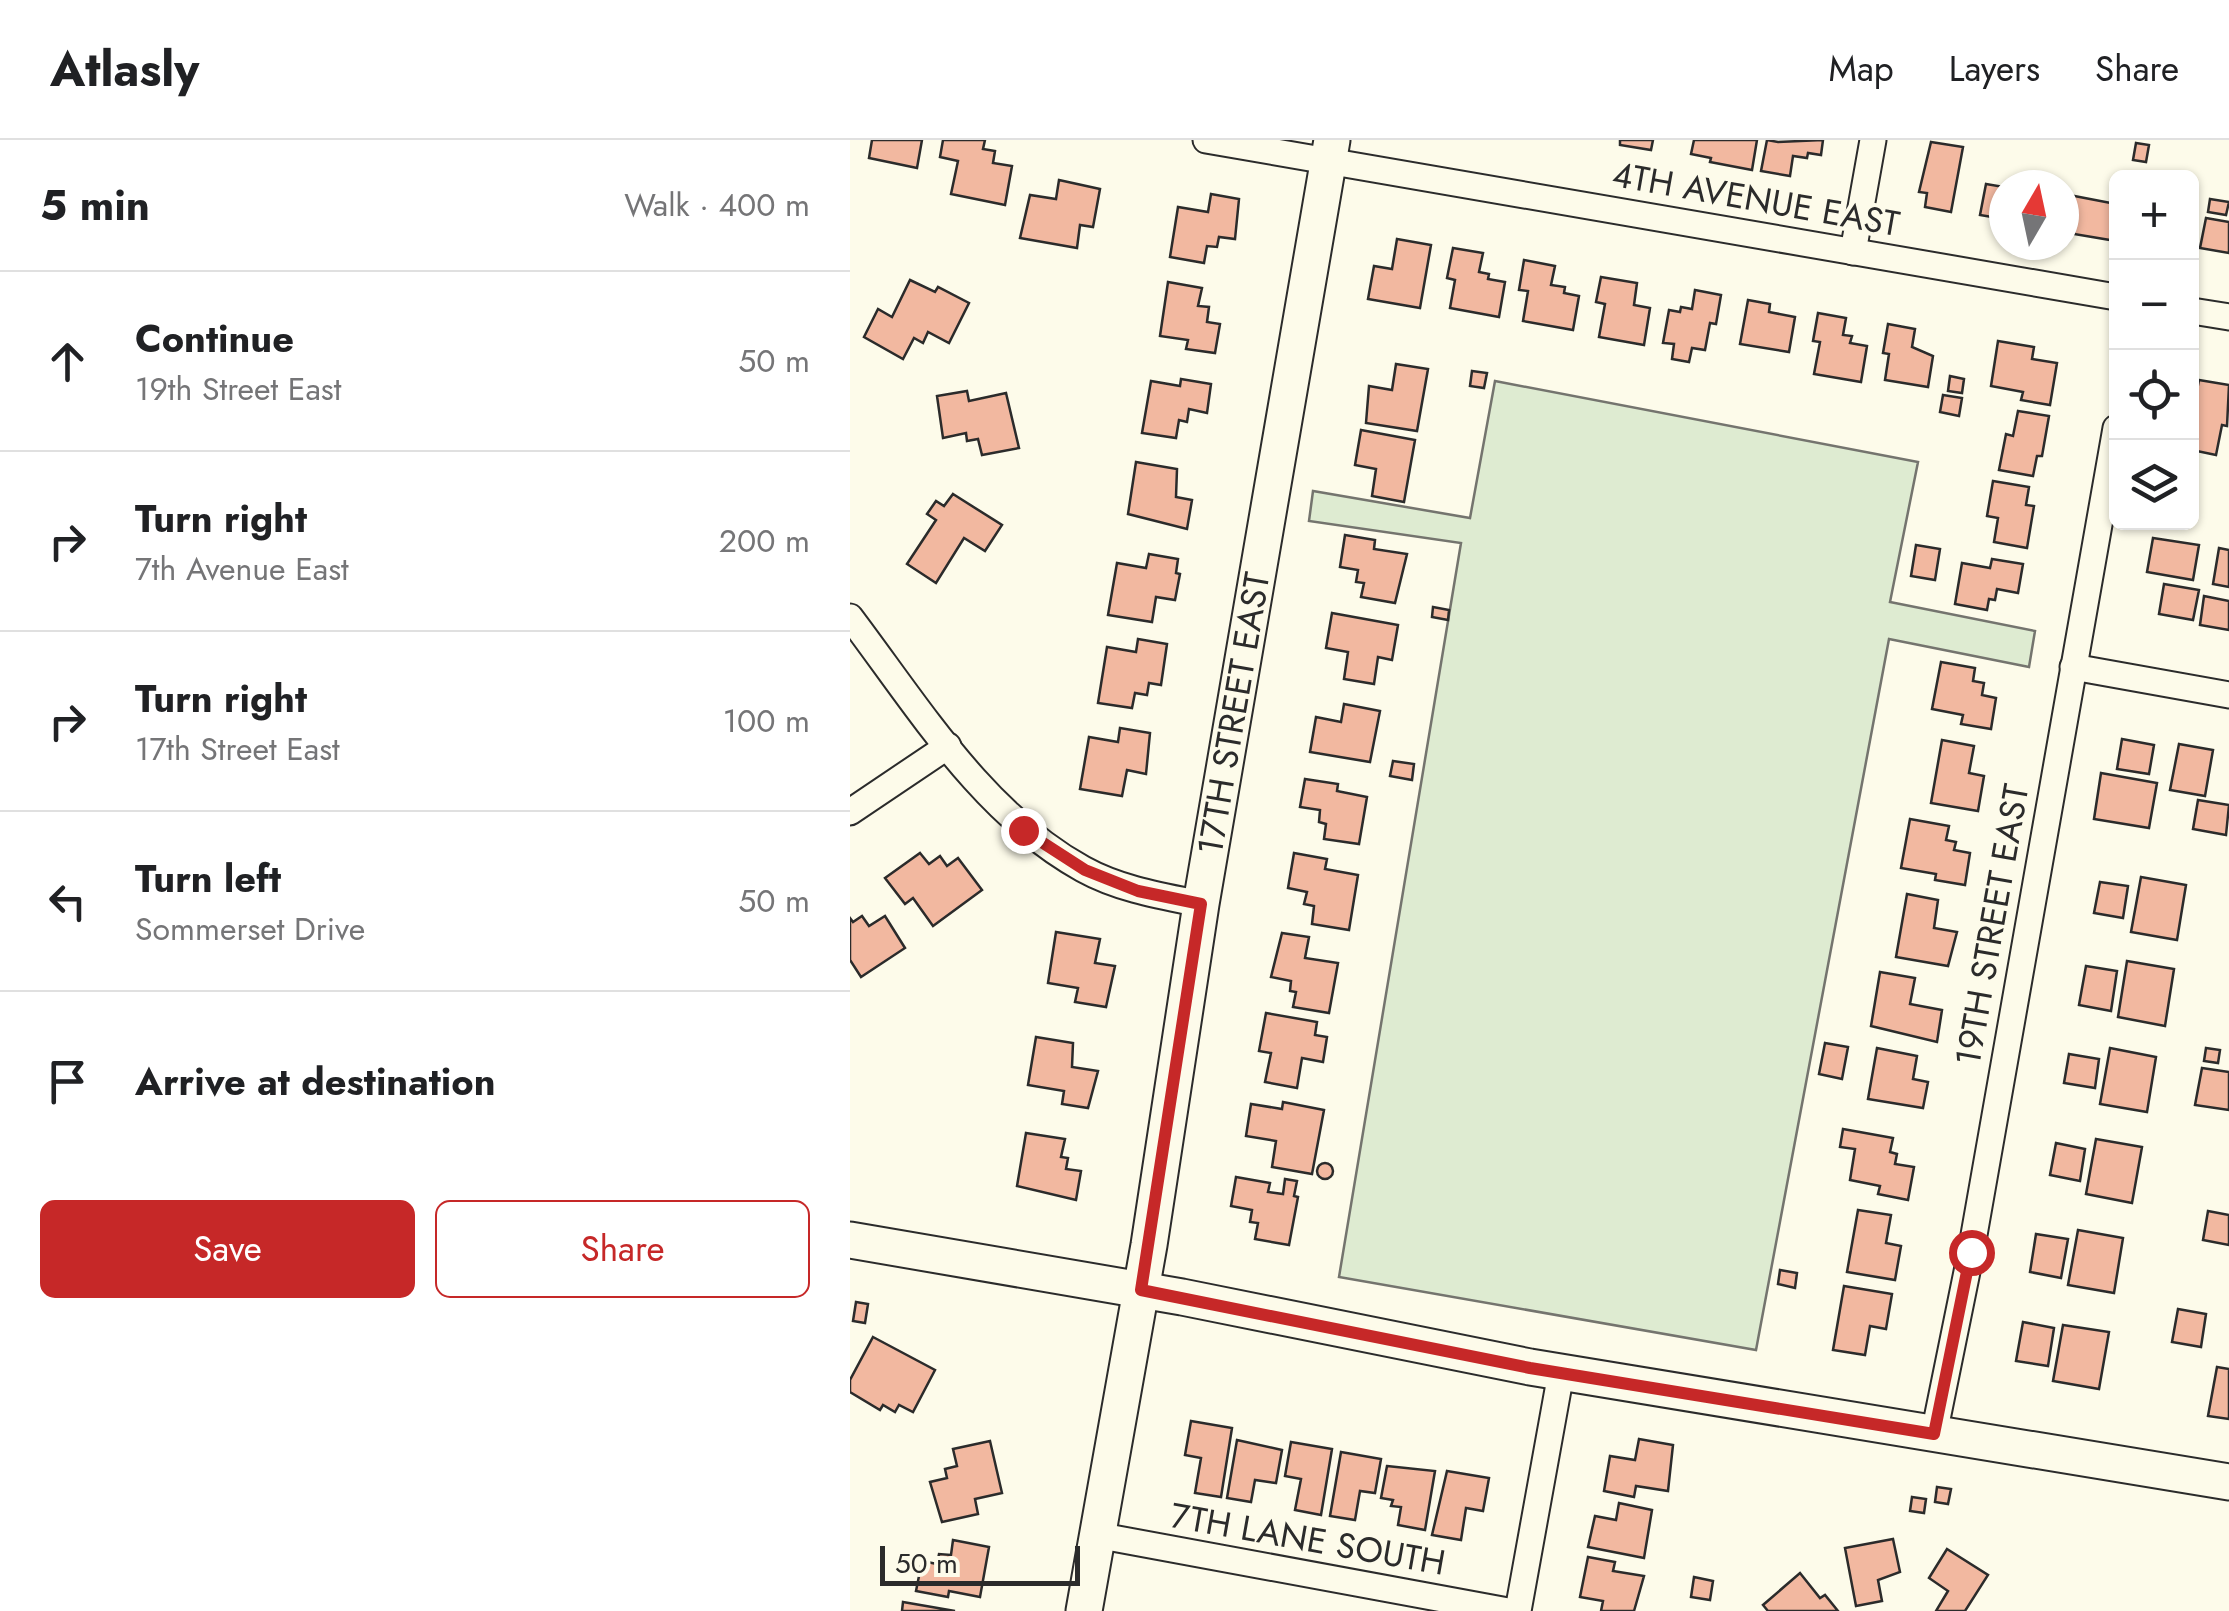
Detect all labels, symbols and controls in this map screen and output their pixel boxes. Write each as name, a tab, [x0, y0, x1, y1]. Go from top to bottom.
text: Atlasly	[50, 35, 199, 104]
text: Map	[1829, 44, 1894, 94]
text: Layers	[1949, 44, 2040, 94]
text: Share	[2095, 44, 2179, 94]
street label: 4TH AVENUE EAST	[1608, 149, 1904, 249]
north arrow	[1989, 170, 2079, 260]
map controls	[2109, 170, 2199, 530]
button: +	[2109, 170, 2199, 260]
text: 5 min	[40, 175, 150, 236]
text: Walk · 400 m	[624, 182, 810, 228]
button: −	[2109, 260, 2199, 350]
text: Continue	[135, 311, 294, 366]
icon: ahead	[40, 334, 95, 389]
text: 50 m	[738, 338, 810, 384]
button: locate	[2109, 350, 2199, 440]
text: 19th Street East	[135, 366, 341, 412]
button: layers	[2109, 440, 2199, 530]
text: Turn right	[135, 491, 307, 546]
icon: right	[40, 514, 95, 569]
text: 200 m	[719, 518, 810, 564]
text: 7th Avenue East	[135, 546, 349, 592]
street label: 17TH STREET EAST	[1185, 568, 1282, 858]
text: Turn right	[135, 671, 307, 726]
icon: right	[40, 694, 95, 749]
text: 100 m	[723, 698, 810, 744]
text: 17th Street East	[135, 726, 340, 772]
street label: 19TH STREET EAST	[1943, 780, 2041, 1070]
route end	[1001, 808, 1047, 854]
text: Turn left	[135, 851, 281, 906]
icon: left	[40, 874, 95, 929]
text: 50 m	[738, 878, 810, 924]
text: Sommerset Drive	[135, 906, 365, 952]
icon: arrive	[40, 1054, 95, 1109]
text: Arrive at destination	[135, 1054, 496, 1109]
button: Save	[40, 1200, 415, 1298]
button: Share	[435, 1200, 810, 1298]
route start	[1949, 1230, 1995, 1276]
street label: 7TH LANE SOUTH	[1167, 1490, 1449, 1588]
scale bar	[880, 1541, 1080, 1586]
text: 50 m	[895, 1543, 958, 1584]

